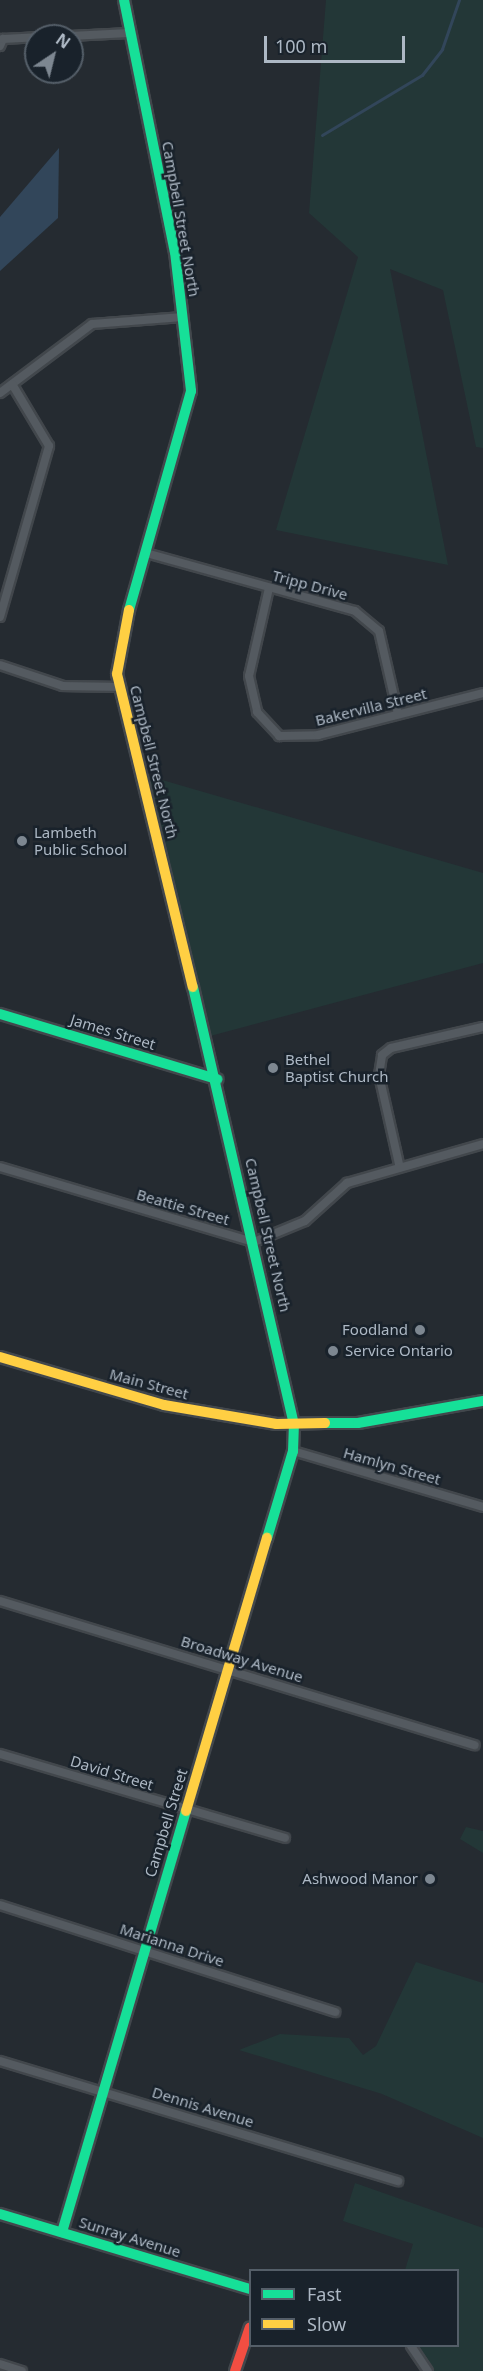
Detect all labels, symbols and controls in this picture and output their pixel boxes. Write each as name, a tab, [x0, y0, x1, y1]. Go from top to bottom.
north arrow	[24, 24, 84, 84]
scale bar	[267, 24, 408, 62]
text: N	[52, 28, 75, 54]
text: 100 m	[275, 34, 327, 58]
street label: Campbell Street North	[158, 140, 204, 298]
street label: Tripp Drive	[270, 566, 350, 604]
street label: Campbell Street North	[126, 683, 182, 841]
street label: Bakervilla Street	[313, 684, 429, 730]
place label: Lambeth Public School	[34, 823, 127, 858]
marker: Lambeth Public School	[15, 834, 29, 848]
street label: James Street	[68, 1011, 158, 1053]
place label: Bethel Baptist Church	[285, 1050, 389, 1085]
marker: Bethel Baptist Church	[266, 1061, 280, 1075]
street label: Campbell Street North	[242, 1156, 294, 1314]
street label: Beattie Street	[135, 1185, 231, 1229]
place label: Foodland	[342, 1321, 408, 1339]
marker: Foodland	[413, 1323, 427, 1337]
place label: Service Ontario	[345, 1342, 453, 1360]
marker: Service Ontario	[326, 1344, 340, 1358]
street label: Main Street	[108, 1365, 190, 1403]
street label: Hamlyn Street	[341, 1444, 443, 1488]
street label: Broadway Avenue	[179, 1632, 305, 1686]
street label: David Street	[68, 1752, 156, 1794]
street label: Campbell Street	[141, 1767, 191, 1879]
place label: Ashwood Manor	[302, 1870, 418, 1888]
marker: Ashwood Manor	[423, 1872, 437, 1886]
street label: Marianna Drive	[118, 1920, 226, 1970]
street label: Dennis Avenue	[150, 2083, 256, 2131]
street label: Sunray Avenue	[77, 2213, 183, 2261]
legend	[249, 2269, 459, 2347]
text: Fast	[307, 2282, 342, 2306]
text: Slow	[307, 2312, 346, 2336]

